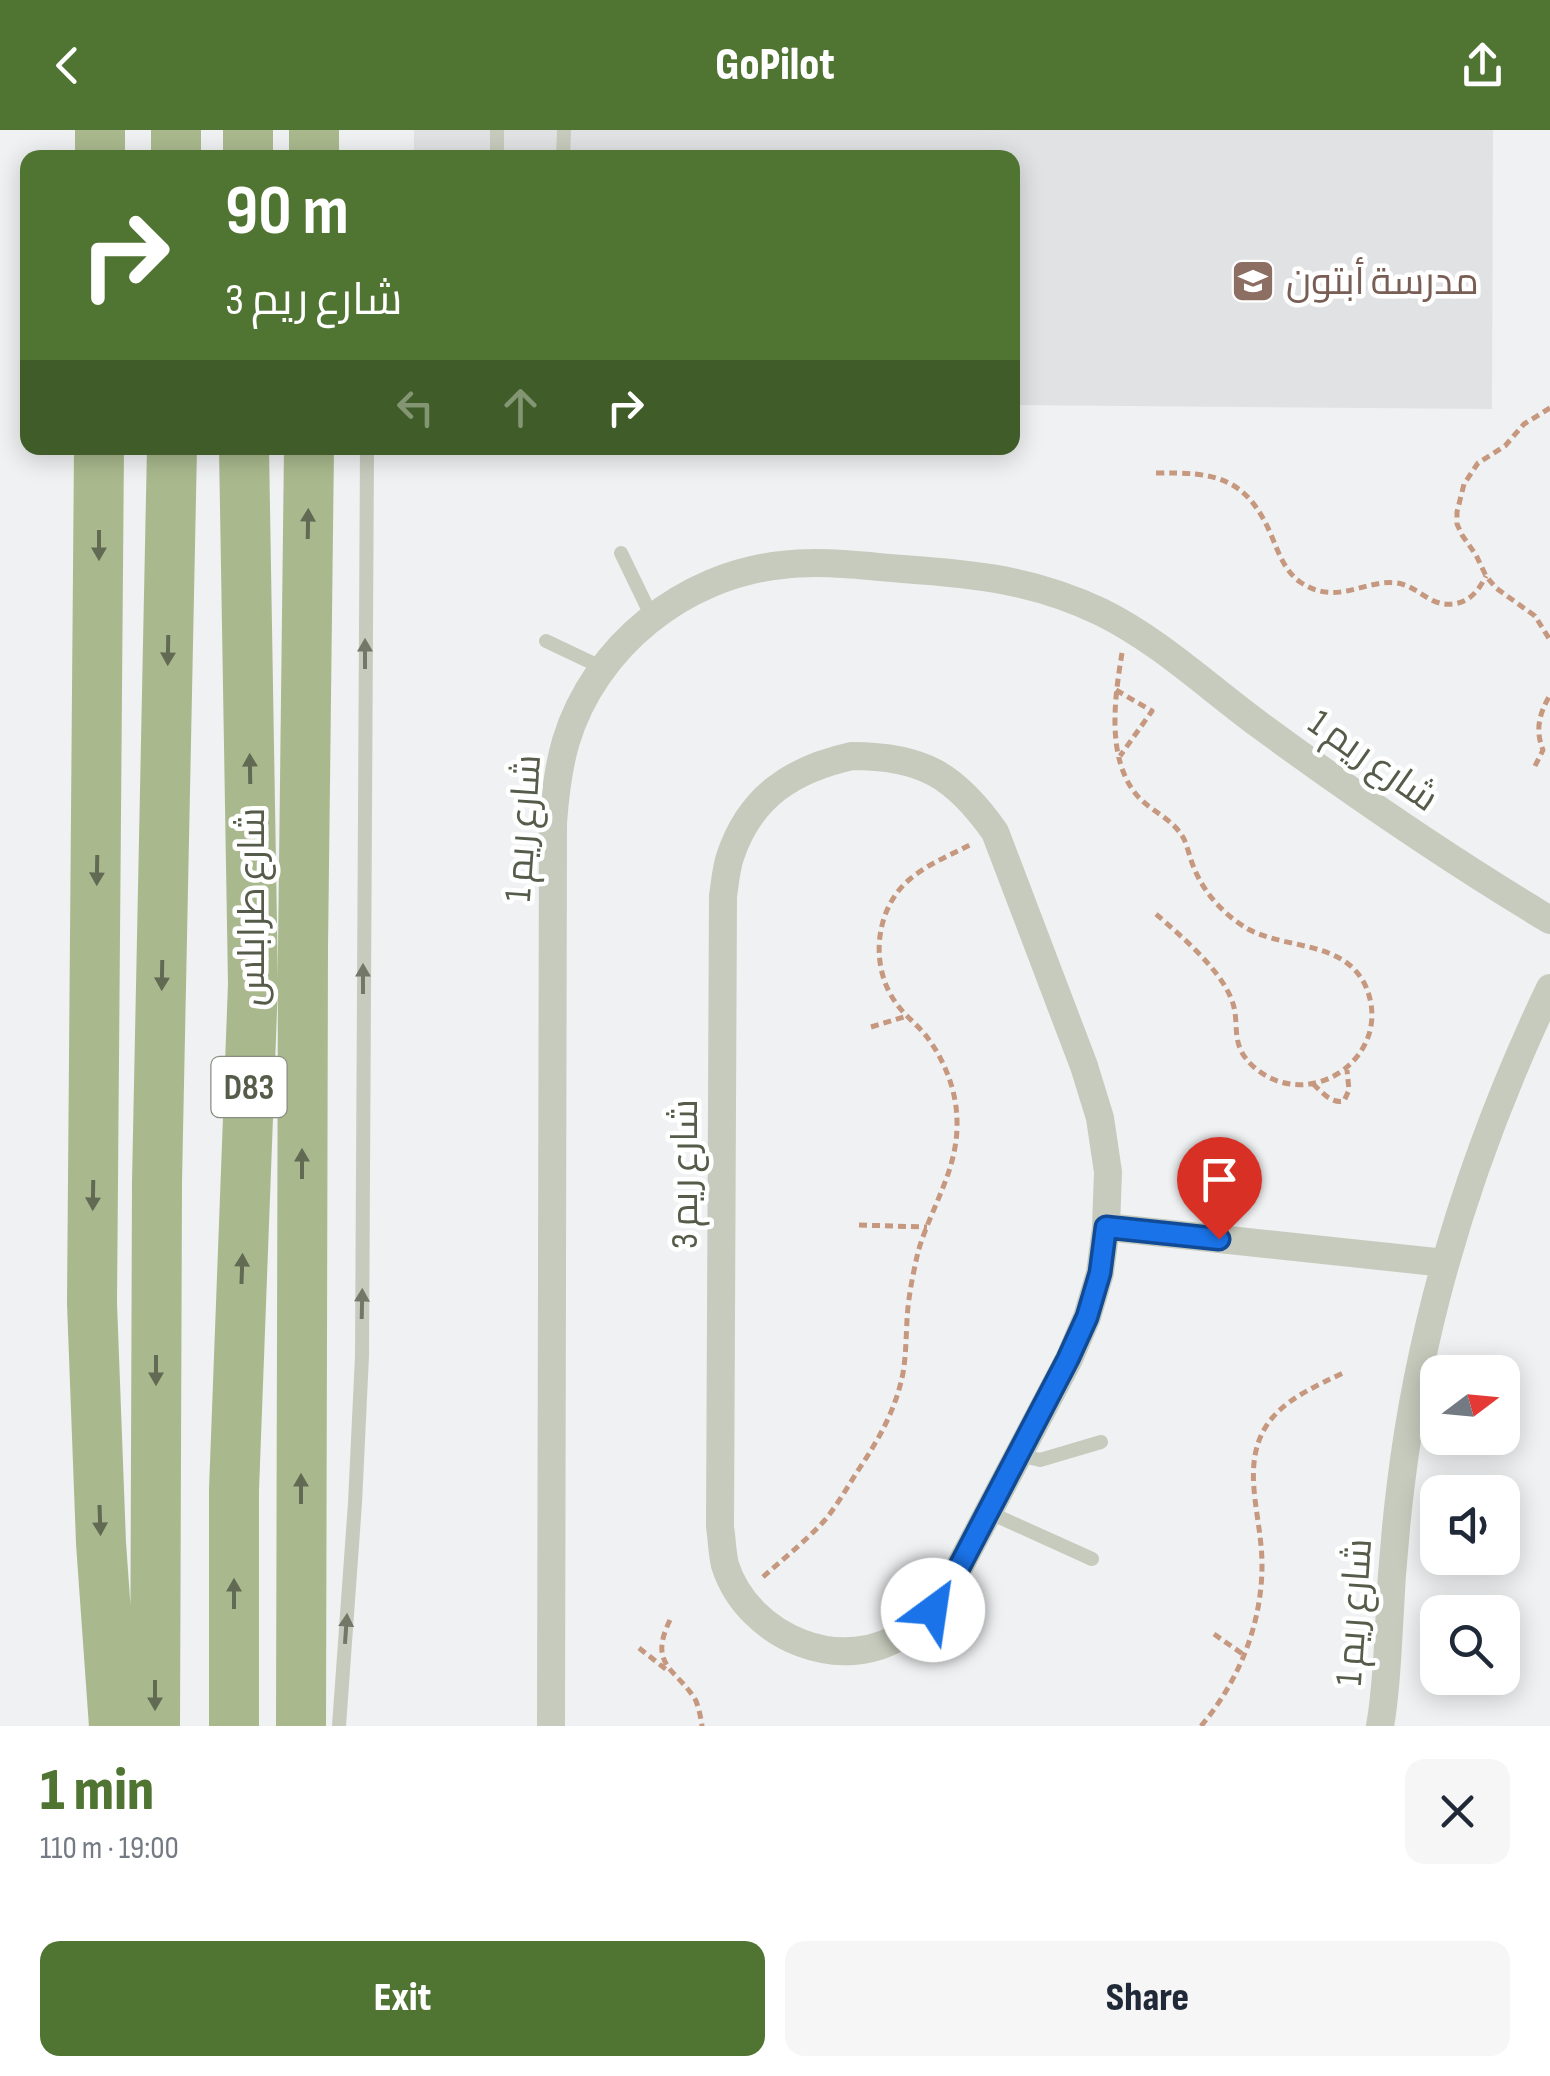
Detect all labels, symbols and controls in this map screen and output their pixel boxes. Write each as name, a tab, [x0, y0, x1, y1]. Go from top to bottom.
icon: back	[40, 38, 95, 93]
text: GoPilot	[715, 38, 835, 93]
icon: share	[1455, 38, 1510, 93]
text: 90 m	[225, 170, 349, 254]
icon: right	[60, 190, 190, 320]
place label: مدرسة أبتون	[1286, 257, 1479, 305]
school or university icon: مدرسة أبتون	[1230, 258, 1276, 304]
text: شارع ريم 3	[225, 273, 402, 328]
icon: left	[388, 380, 443, 435]
icon: ahead	[493, 380, 548, 435]
icon: right	[598, 380, 653, 435]
one-way arrow	[300, 507, 316, 539]
one-way arrow	[91, 529, 107, 561]
one-way arrow	[160, 634, 176, 666]
one-way arrow	[357, 638, 373, 670]
street label: شارع ريم 1	[1299, 701, 1446, 824]
one-way arrow	[241, 752, 257, 784]
street label: شارع ريم 1	[496, 753, 553, 903]
street label: شارع طرابلس	[230, 808, 276, 1006]
one-way arrow	[88, 854, 104, 886]
one-way arrow	[153, 959, 169, 991]
one-way arrow	[356, 963, 372, 995]
road number: D83	[212, 1057, 286, 1117]
street label: شارع ريم 3	[663, 1099, 710, 1249]
pin	[1177, 1137, 1262, 1240]
one-way arrow	[294, 1147, 310, 1179]
icon: arrive	[1192, 1152, 1247, 1207]
one-way arrow	[85, 1179, 101, 1211]
one-way arrow	[235, 1252, 251, 1284]
one-way arrow	[355, 1288, 371, 1320]
one-way arrow	[148, 1354, 164, 1386]
north arrow	[1420, 1355, 1520, 1455]
map controls	[1420, 1355, 1520, 1695]
one-way arrow	[293, 1472, 309, 1504]
button: sound	[1420, 1475, 1520, 1575]
one-way arrow	[93, 1504, 109, 1536]
street label: شارع ريم 1	[1327, 1537, 1384, 1687]
position arrow	[881, 1558, 985, 1662]
one-way arrow	[226, 1577, 242, 1609]
button: search	[1420, 1595, 1520, 1695]
one-way arrow	[339, 1612, 355, 1644]
one-way arrow	[147, 1679, 163, 1711]
text: 1 min	[40, 1755, 154, 1827]
button: close	[1405, 1759, 1510, 1864]
text: 110 m · 19:00	[40, 1829, 179, 1868]
button: Exit	[40, 1941, 765, 2056]
button: Share	[785, 1941, 1510, 2056]

